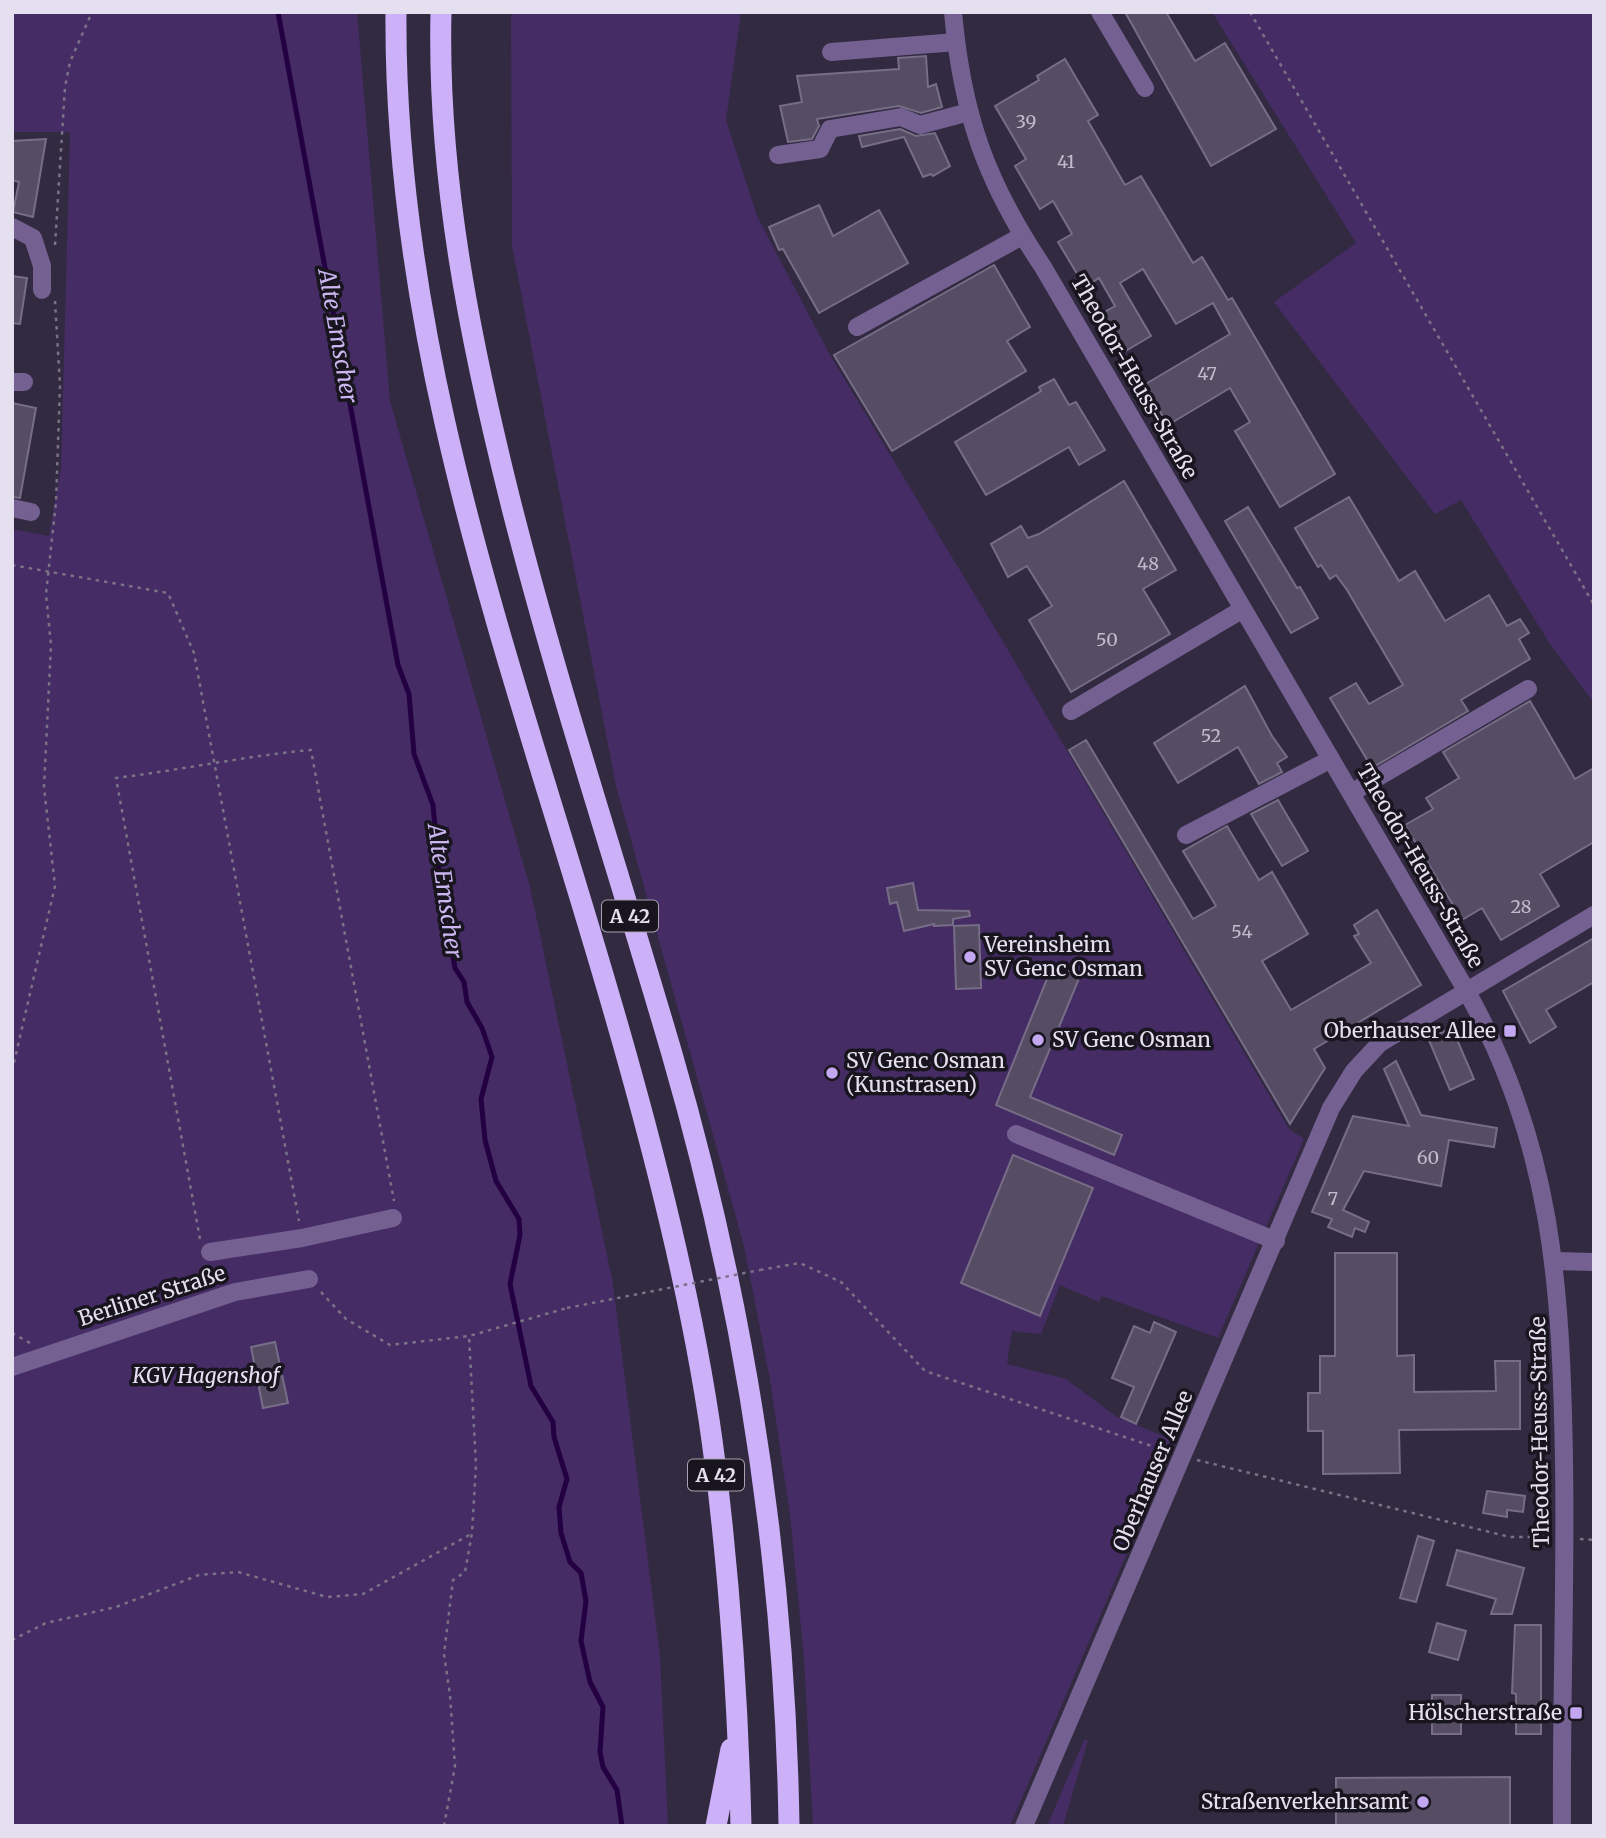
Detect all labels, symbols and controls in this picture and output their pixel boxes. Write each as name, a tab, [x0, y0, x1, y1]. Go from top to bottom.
house number: 39	[1016, 110, 1036, 133]
house number: 41	[1057, 150, 1075, 173]
water label: Alte Emscher	[312, 265, 365, 406]
street label: Theodor-Heuss-Straße	[1065, 270, 1204, 484]
house number: 47	[1197, 362, 1217, 385]
house number: 48	[1137, 552, 1159, 575]
house number: 50	[1096, 628, 1118, 651]
house number: 52	[1201, 724, 1221, 747]
street label: Theodor-Heuss-Straße	[1351, 759, 1490, 973]
water label: Alte Emscher	[421, 820, 469, 961]
house number: 28	[1510, 895, 1532, 918]
road number: A 42	[602, 900, 658, 932]
house number: 54	[1231, 920, 1253, 943]
place label: Vereinsheim SV Genc Osman	[983, 931, 1143, 982]
marker: Vereinsheim SV Genc Osman	[962, 949, 978, 965]
place label: Oberhauser Allee	[1324, 1017, 1496, 1044]
marker: Oberhauser Allee	[1502, 1023, 1518, 1039]
place label: SV Genc Osman	[1052, 1026, 1211, 1053]
marker: SV Genc Osman	[1030, 1032, 1046, 1048]
place label: SV Genc Osman (Kunstrasen)	[846, 1047, 1005, 1098]
marker: SV Genc Osman (Kunstrasen)	[824, 1065, 840, 1081]
house number: 60	[1417, 1146, 1439, 1169]
house number: 7	[1328, 1187, 1338, 1210]
street label: Berliner Straße	[75, 1259, 229, 1332]
street label: Theodor-Heuss-Straße	[1524, 1316, 1555, 1548]
park label: KGV Hagenshof	[132, 1362, 282, 1389]
street label: Oberhauser Allee	[1106, 1386, 1199, 1555]
road number: A 42	[688, 1460, 744, 1490]
place label: Hölscherstraße	[1408, 1699, 1562, 1726]
marker: Hölscherstraße	[1568, 1705, 1584, 1721]
place label: Straßenverkehrsamt	[1201, 1788, 1409, 1815]
marker: Straßenverkehrsamt	[1415, 1794, 1431, 1810]

